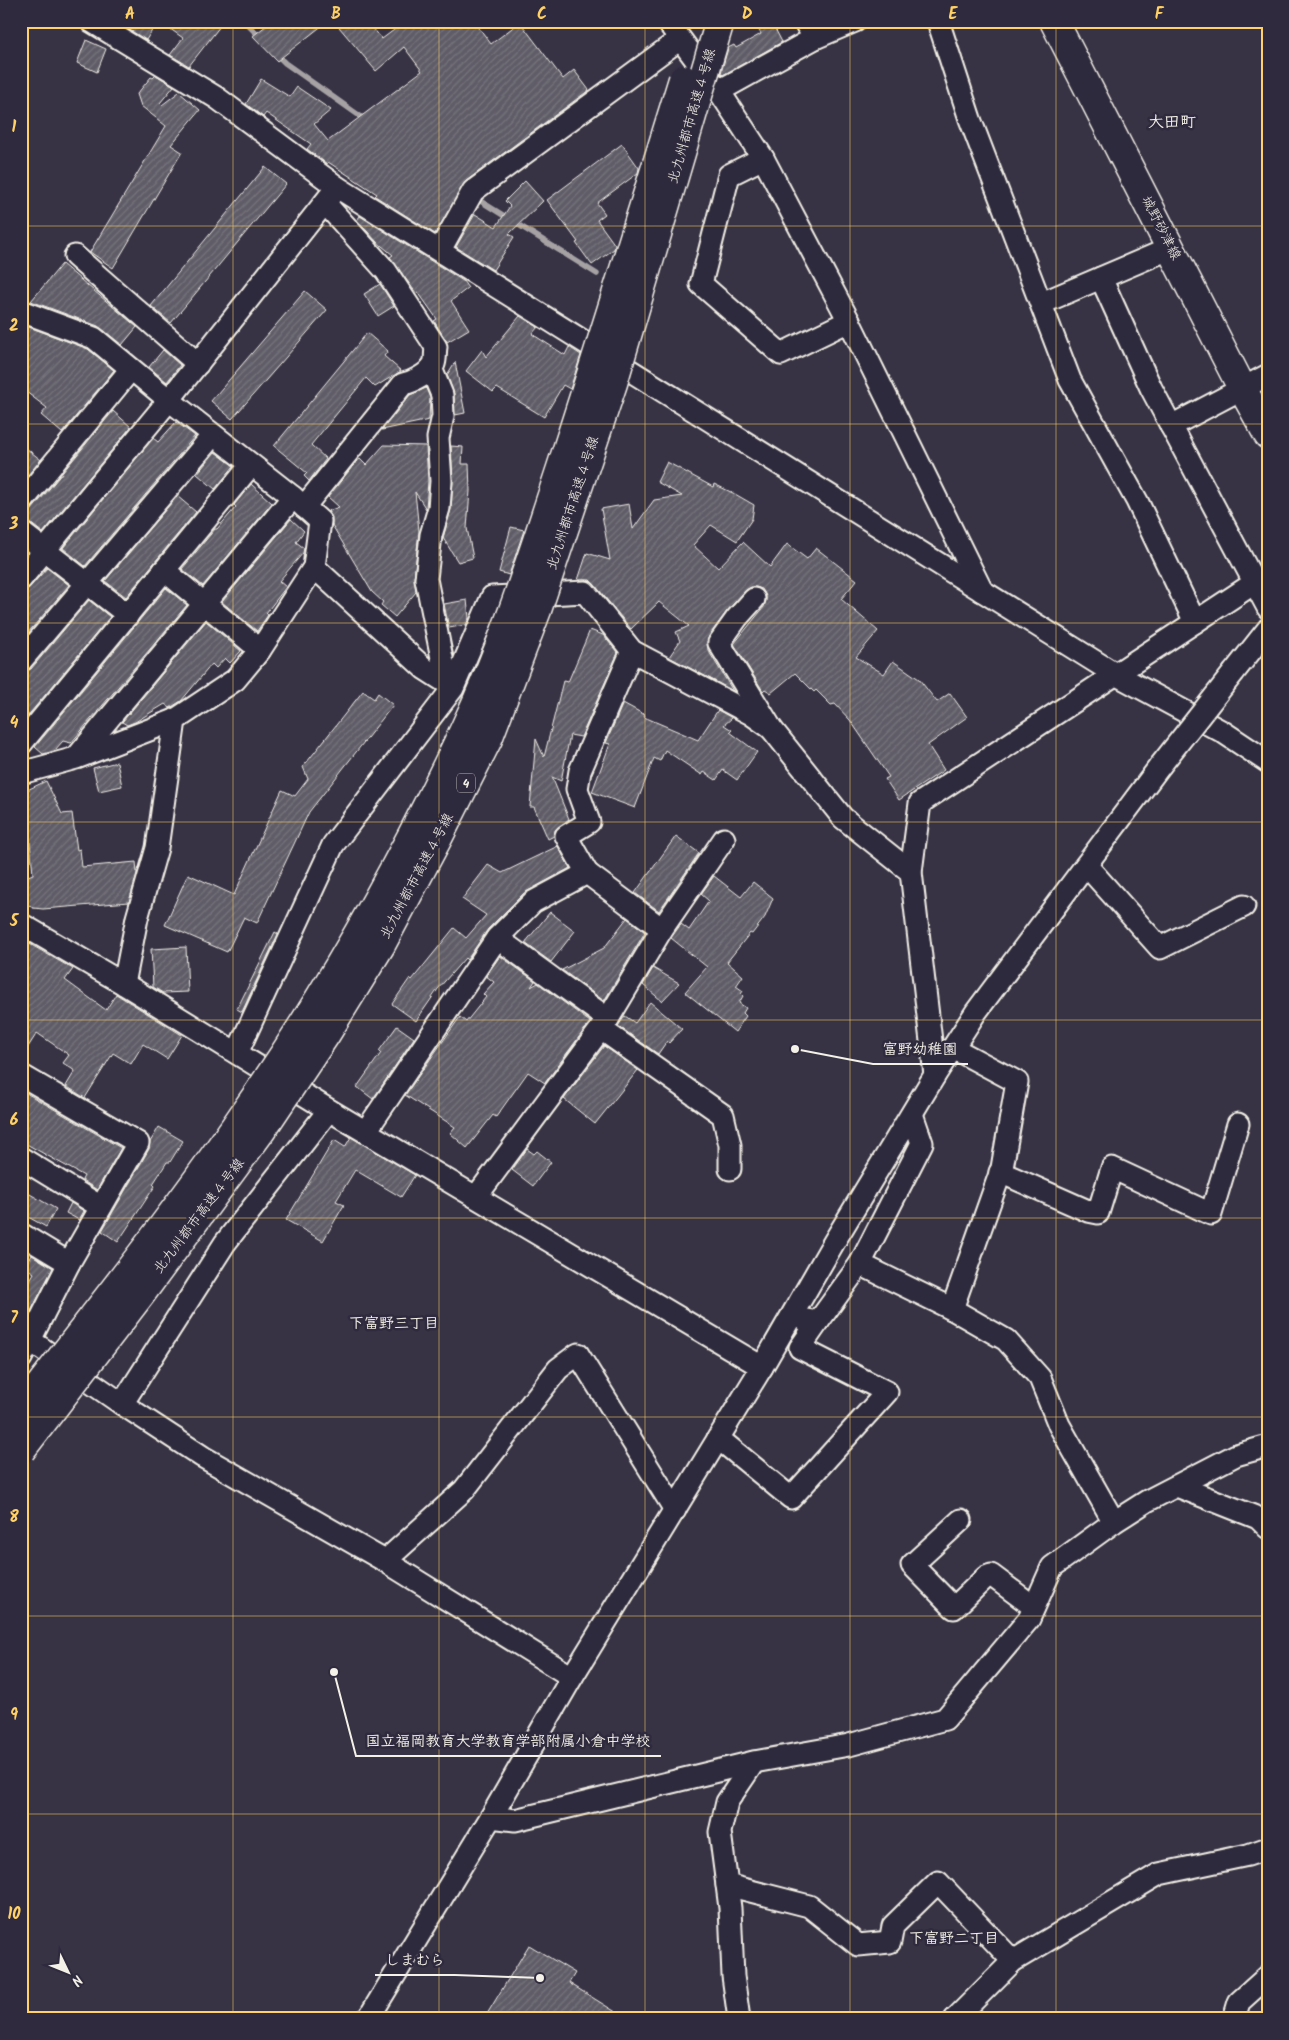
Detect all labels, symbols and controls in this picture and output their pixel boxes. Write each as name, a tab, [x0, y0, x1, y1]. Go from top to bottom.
text: A	[125, 2, 135, 27]
text: B	[331, 2, 341, 27]
text: C	[537, 2, 547, 27]
text: D	[742, 2, 753, 27]
text: E	[949, 2, 959, 27]
text: F	[1155, 2, 1165, 27]
street label: 北九州都市高速４号線	[662, 46, 722, 186]
district label: 大田町	[1148, 110, 1196, 135]
text: 1	[12, 115, 17, 140]
street label: 城野砂津線	[1135, 192, 1187, 264]
text: 2	[9, 314, 19, 339]
street label: 北九州都市高速４号線	[541, 433, 605, 573]
text: 3	[9, 512, 19, 537]
text: 4	[10, 711, 19, 736]
road number: 4	[457, 774, 475, 792]
street label: 北九州都市高速４号線	[374, 809, 460, 943]
text: 5	[9, 909, 20, 934]
callout: 富野幼稚園	[873, 1034, 968, 1064]
text: 富野幼稚園	[882, 1038, 958, 1062]
text: 6	[10, 1108, 19, 1133]
street label: 北九州都市高速４号線	[148, 1153, 250, 1279]
text: 7	[10, 1306, 18, 1331]
district label: 下富野三丁目	[349, 1312, 439, 1336]
text: 8	[9, 1505, 19, 1530]
text: 9	[10, 1703, 18, 1728]
callout: 国立福岡教育大学教育学部附属小倉中学校	[356, 1726, 661, 1756]
text: 国立福岡教育大学教育学部附属小倉中学校	[365, 1730, 651, 1754]
text: 10	[7, 1902, 21, 1927]
district label: 下富野二丁目	[909, 1927, 999, 1951]
callout: しまむら	[375, 1945, 455, 1975]
north arrow	[42, 1948, 92, 1998]
text: しまむら	[385, 1949, 445, 1973]
text: N	[66, 1969, 88, 1991]

